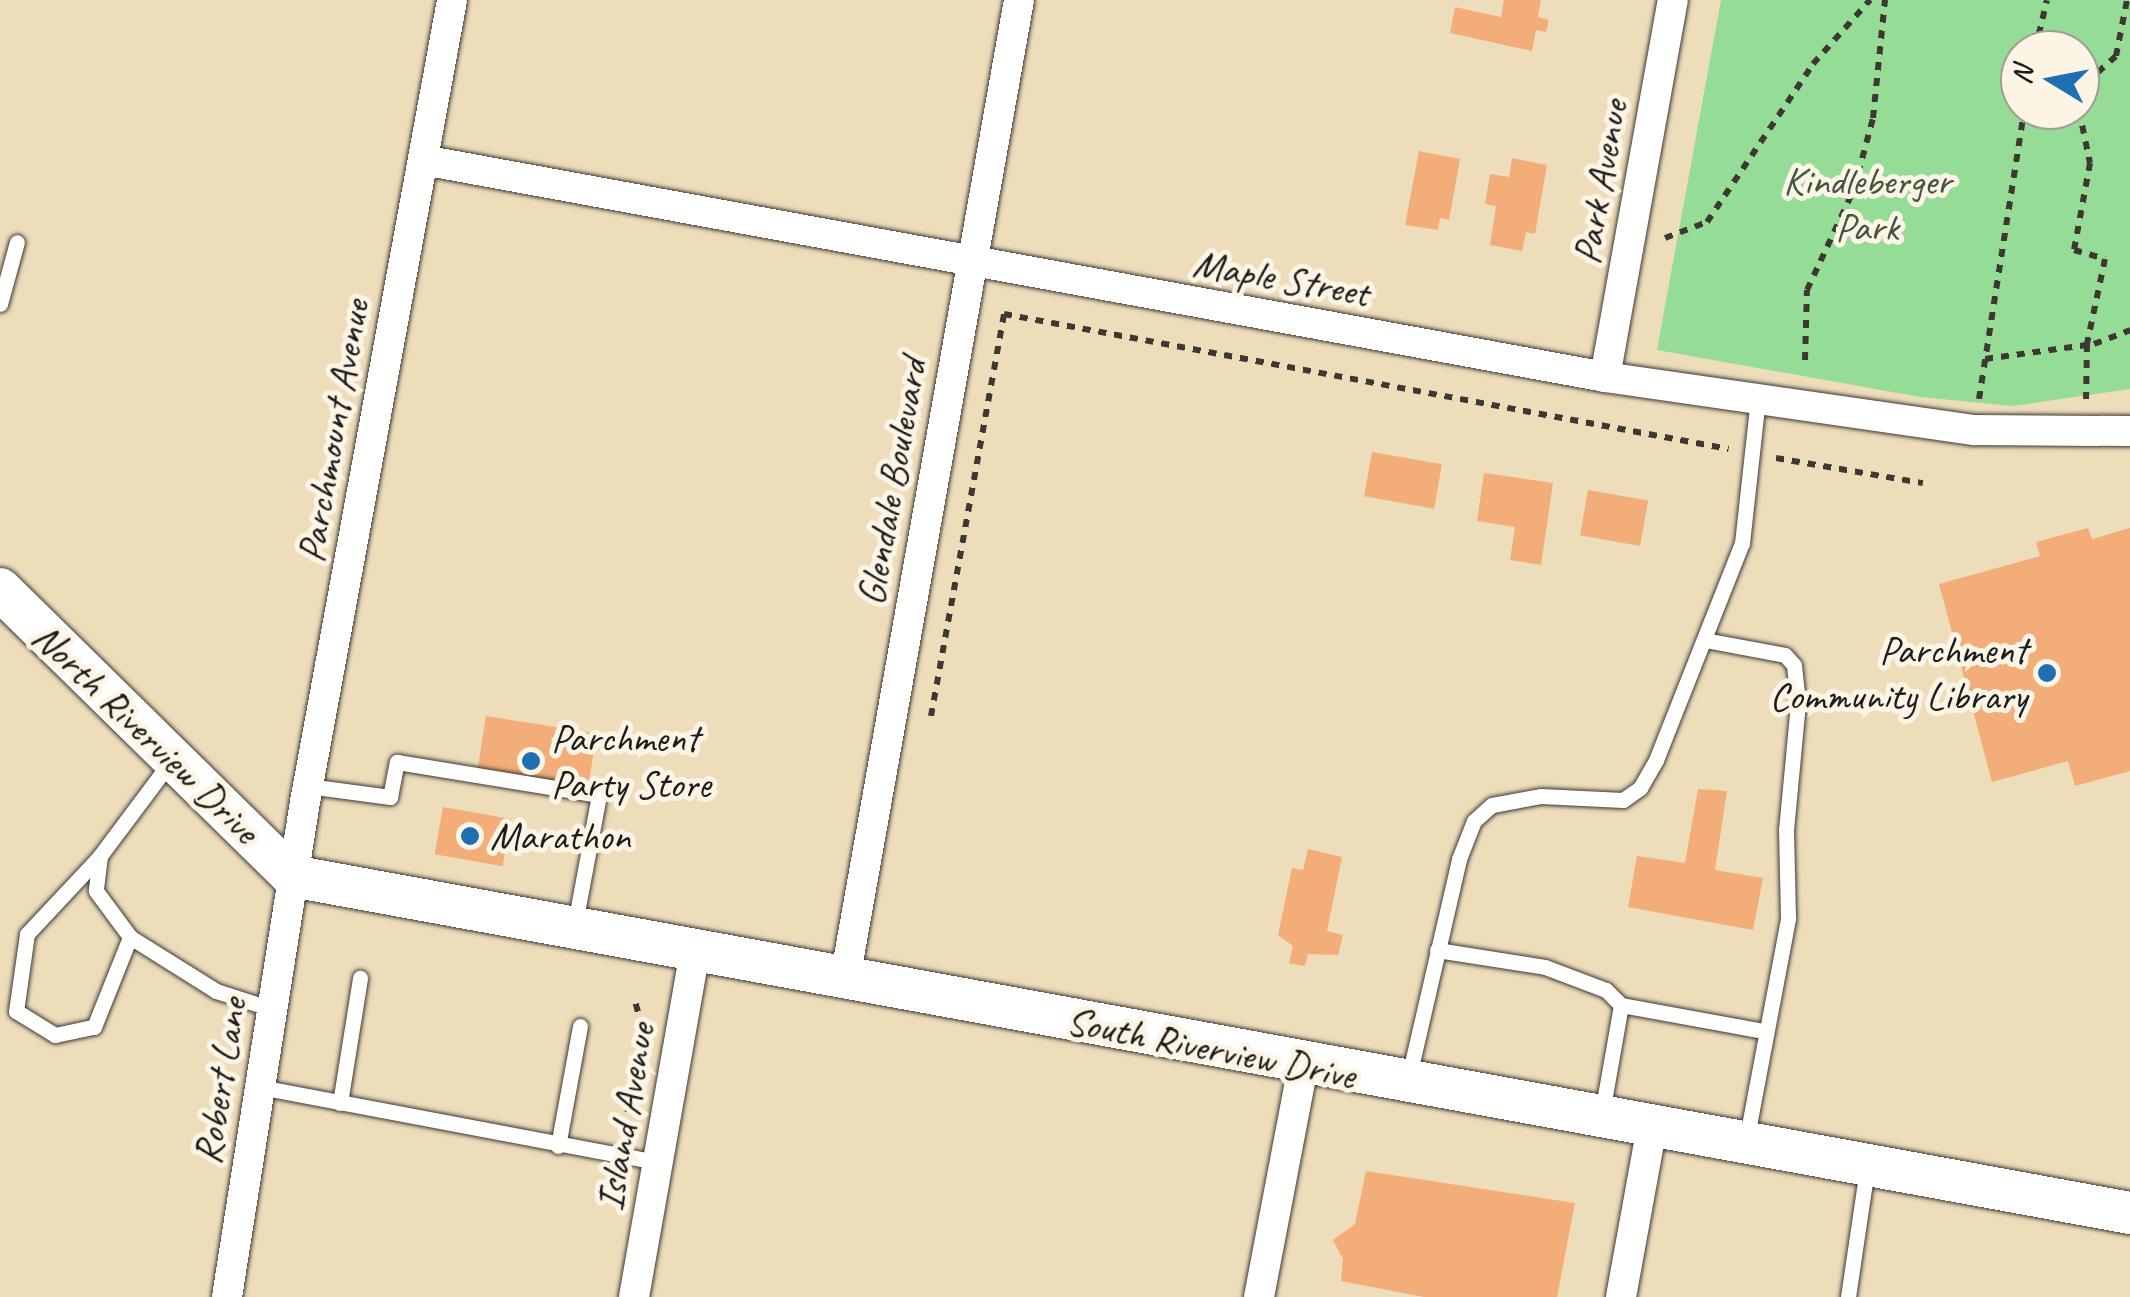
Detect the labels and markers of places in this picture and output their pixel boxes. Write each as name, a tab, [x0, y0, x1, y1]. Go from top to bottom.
place label: Parchment Community Library	[1769, 626, 2027, 720]
marker: Parchment Community Library	[2036, 662, 2058, 684]
place label: Parchment Party Store	[551, 714, 711, 808]
marker: Parchment Party Store	[520, 750, 542, 772]
place label: Marathon	[490, 812, 630, 860]
marker: Marathon	[459, 825, 481, 847]

